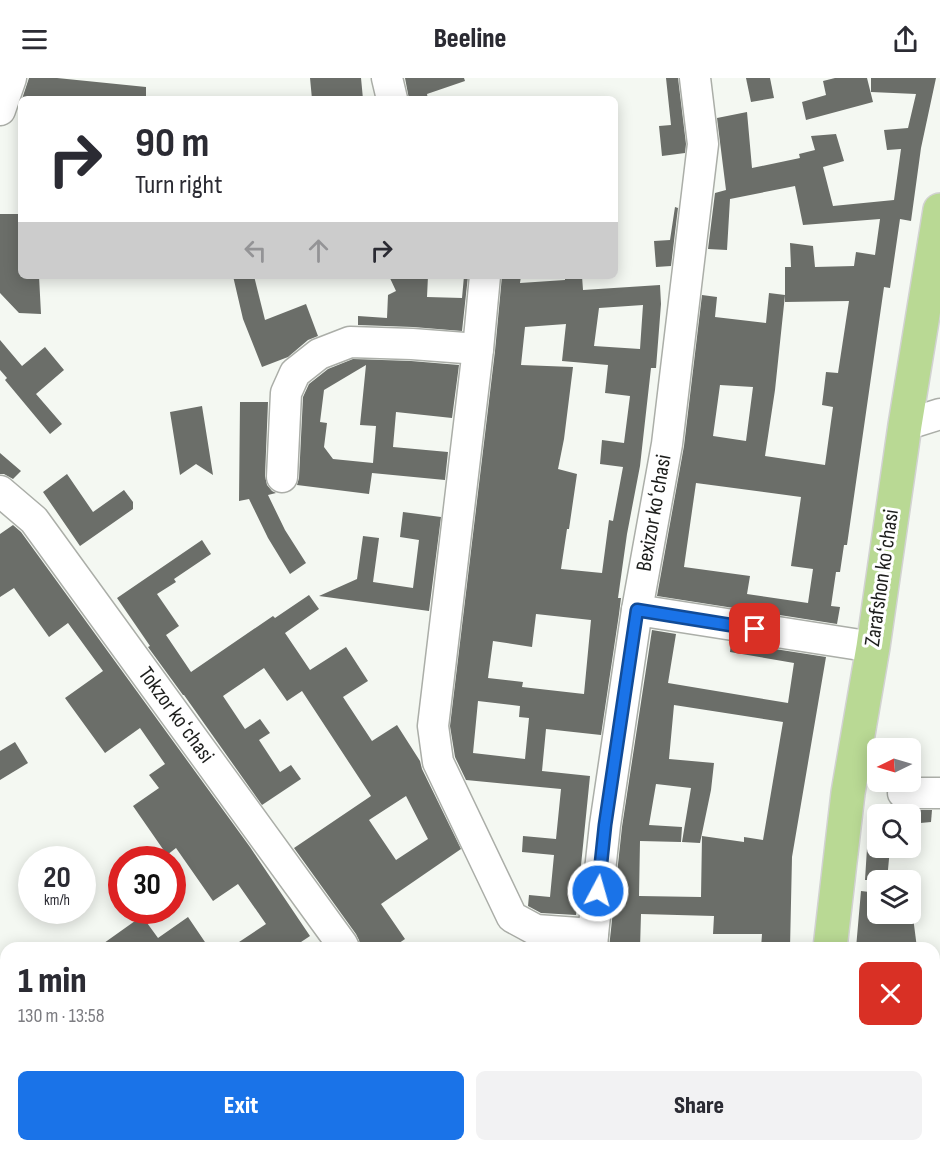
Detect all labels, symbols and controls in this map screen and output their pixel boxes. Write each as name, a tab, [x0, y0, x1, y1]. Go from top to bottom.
icon: menu	[18, 23, 51, 56]
text: Beeline	[434, 23, 506, 55]
icon: share	[889, 23, 922, 56]
text: 90 m	[135, 118, 209, 169]
icon: right	[36, 120, 114, 198]
text: Turn right	[135, 169, 222, 201]
icon: left	[239, 234, 272, 267]
icon: ahead	[302, 234, 335, 267]
icon: right	[365, 234, 398, 267]
street label: Bexizor koʻchasi	[630, 453, 678, 573]
street label: Zarafshon koʻchasi	[859, 508, 905, 648]
pin	[729, 603, 780, 654]
icon: arrive	[738, 612, 771, 645]
street label: Tokzor koʻchasi	[132, 662, 220, 768]
north arrow	[867, 738, 921, 792]
map controls	[867, 738, 921, 924]
button: search	[867, 804, 921, 858]
speed limit sign: 30	[108, 846, 186, 924]
position arrow	[566, 859, 630, 923]
text: 20	[43, 860, 71, 896]
button: layers	[867, 870, 921, 924]
text: km/h	[44, 891, 70, 910]
text: 1 min	[18, 960, 86, 1003]
button: close	[859, 962, 922, 1025]
text: 130 m · 13:58	[18, 1004, 105, 1028]
button: Exit	[18, 1071, 464, 1140]
button: Share	[476, 1071, 922, 1140]

